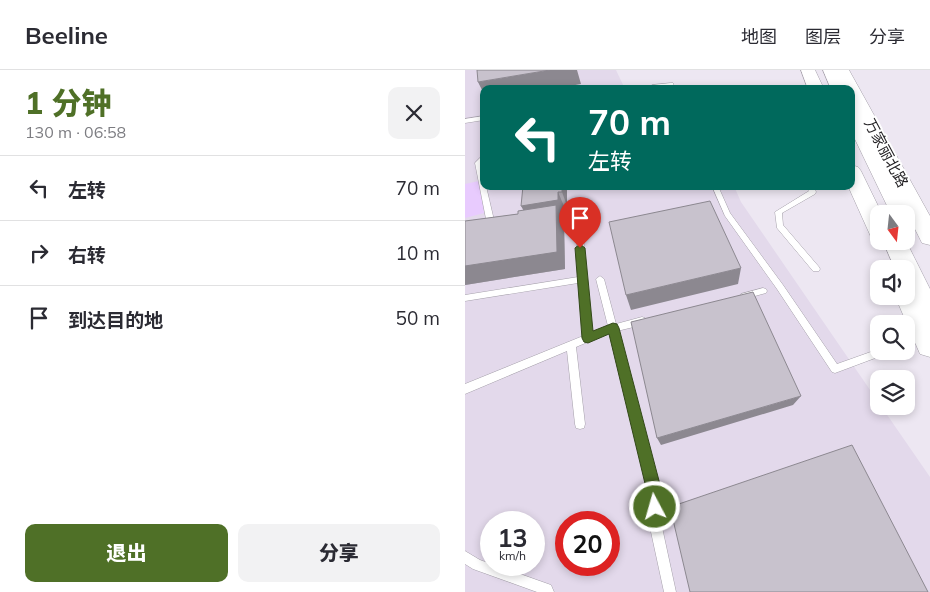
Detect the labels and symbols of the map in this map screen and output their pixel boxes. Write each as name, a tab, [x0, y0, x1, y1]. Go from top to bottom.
street label: 万家丽北路	[860, 115, 912, 190]
pin	[559, 197, 601, 248]
north arrow	[870, 205, 915, 250]
position arrow	[628, 480, 680, 532]
speed limit sign: 20	[555, 511, 620, 576]

